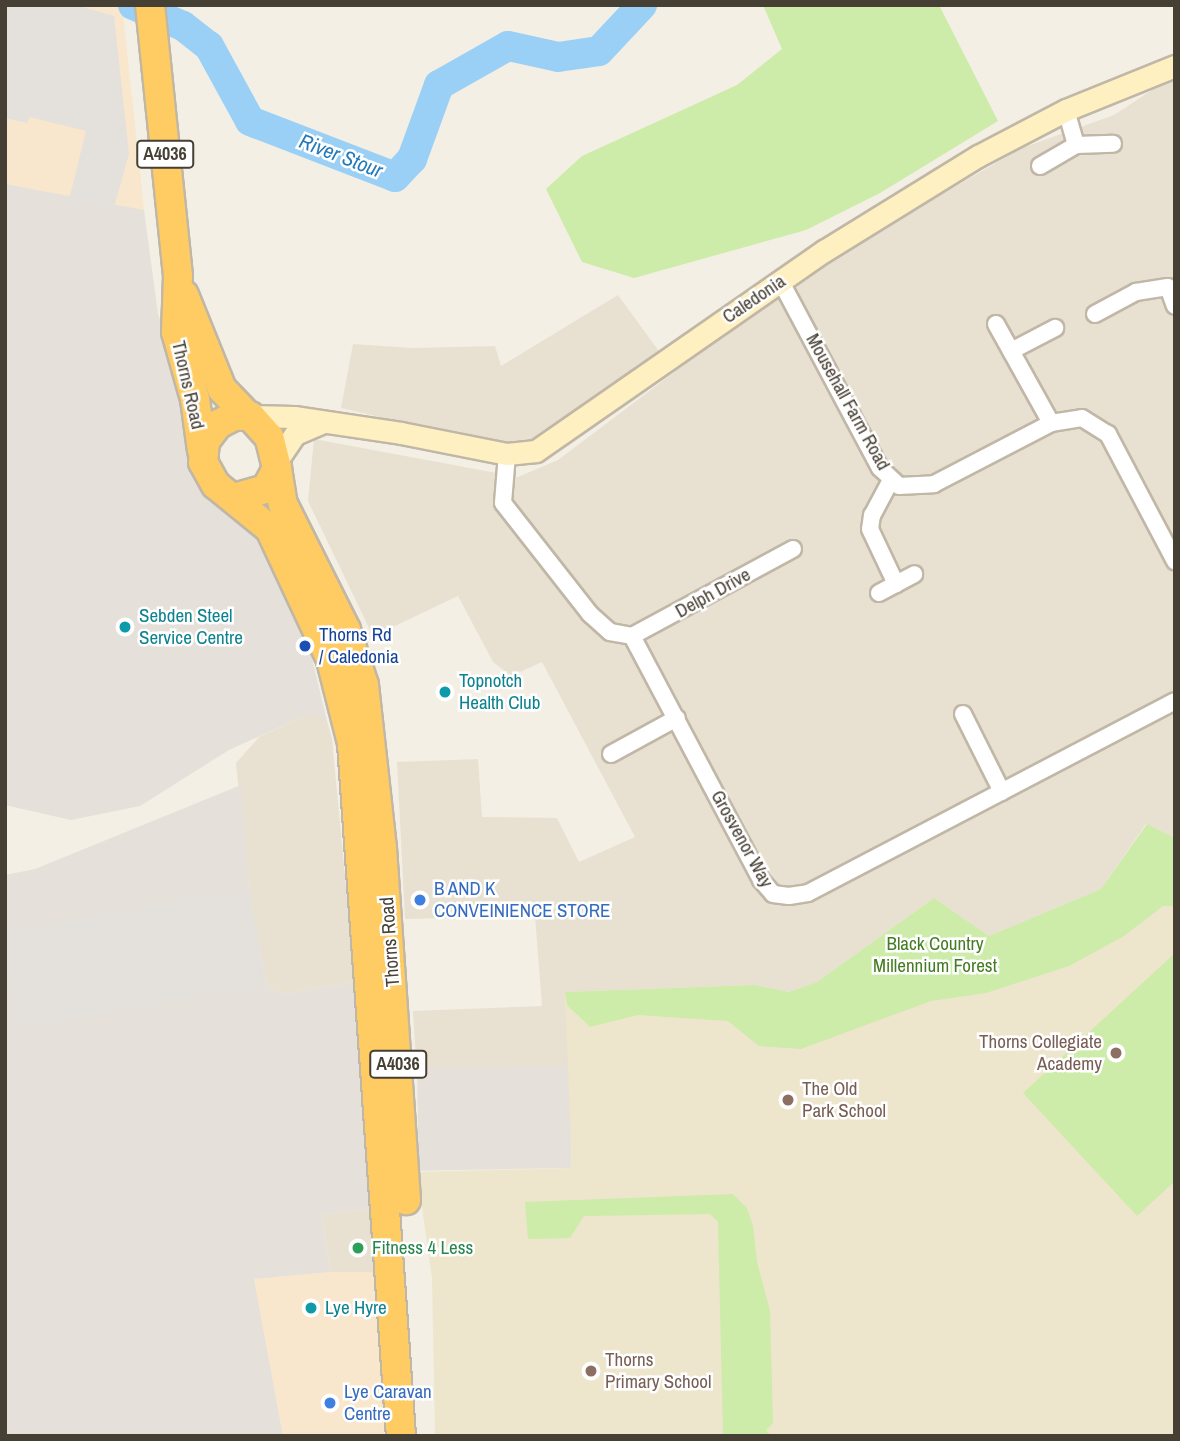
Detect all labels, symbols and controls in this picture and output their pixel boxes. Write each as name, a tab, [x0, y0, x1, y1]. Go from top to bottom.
water label: River Stour	[296, 129, 386, 183]
road number: A4036	[135, 140, 195, 168]
street label: Caledonia	[718, 270, 790, 328]
street label: Mousehall Farm Road	[801, 330, 895, 474]
street label: Thorns Road	[167, 339, 209, 431]
street label: Delph Drive	[672, 563, 754, 623]
place label: Sebden Steel Service Centre	[139, 605, 243, 649]
marker: Sebden Steel Service Centre	[117, 619, 133, 635]
place label: Thorns Rd / Caledonia	[319, 624, 399, 668]
marker: Thorns Rd / Caledonia	[297, 638, 313, 654]
place label: Topnotch Health Club	[459, 670, 540, 714]
marker: Topnotch Health Club	[437, 684, 453, 700]
street label: Grosvenor Way	[706, 786, 778, 892]
place label: B AND K CONVEINIENCE STORE	[434, 878, 610, 922]
marker: B AND K CONVEINIENCE STORE	[412, 892, 428, 908]
street label: Thorns Road	[375, 896, 405, 988]
park label: Black Country Millennium Forest	[873, 933, 997, 977]
place label: Thorns Collegiate Academy	[979, 1031, 1102, 1075]
marker: Thorns Collegiate Academy	[1108, 1045, 1124, 1061]
road number: A4036	[368, 1050, 428, 1078]
place label: The Old Park School	[802, 1078, 886, 1122]
marker: The Old Park School	[780, 1092, 796, 1108]
place label: Fitness 4 Less	[372, 1237, 473, 1259]
marker: Fitness 4 Less	[350, 1240, 366, 1256]
place label: Lye Hyre	[325, 1297, 387, 1319]
marker: Lye Hyre	[303, 1300, 319, 1316]
place label: Thorns Primary School	[605, 1349, 711, 1393]
marker: Thorns Primary School	[583, 1363, 599, 1379]
place label: Lye Caravan Centre	[344, 1381, 432, 1425]
marker: Lye Caravan Centre	[322, 1395, 338, 1411]

